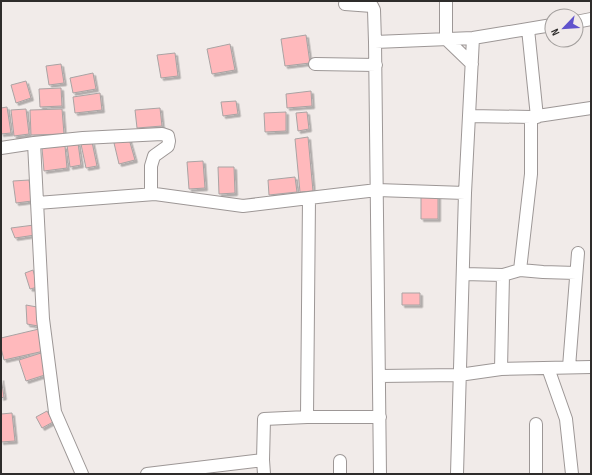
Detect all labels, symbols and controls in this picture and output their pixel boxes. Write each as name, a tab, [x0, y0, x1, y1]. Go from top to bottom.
north arrow	[544, 8, 584, 48]
text: N	[548, 26, 563, 37]

